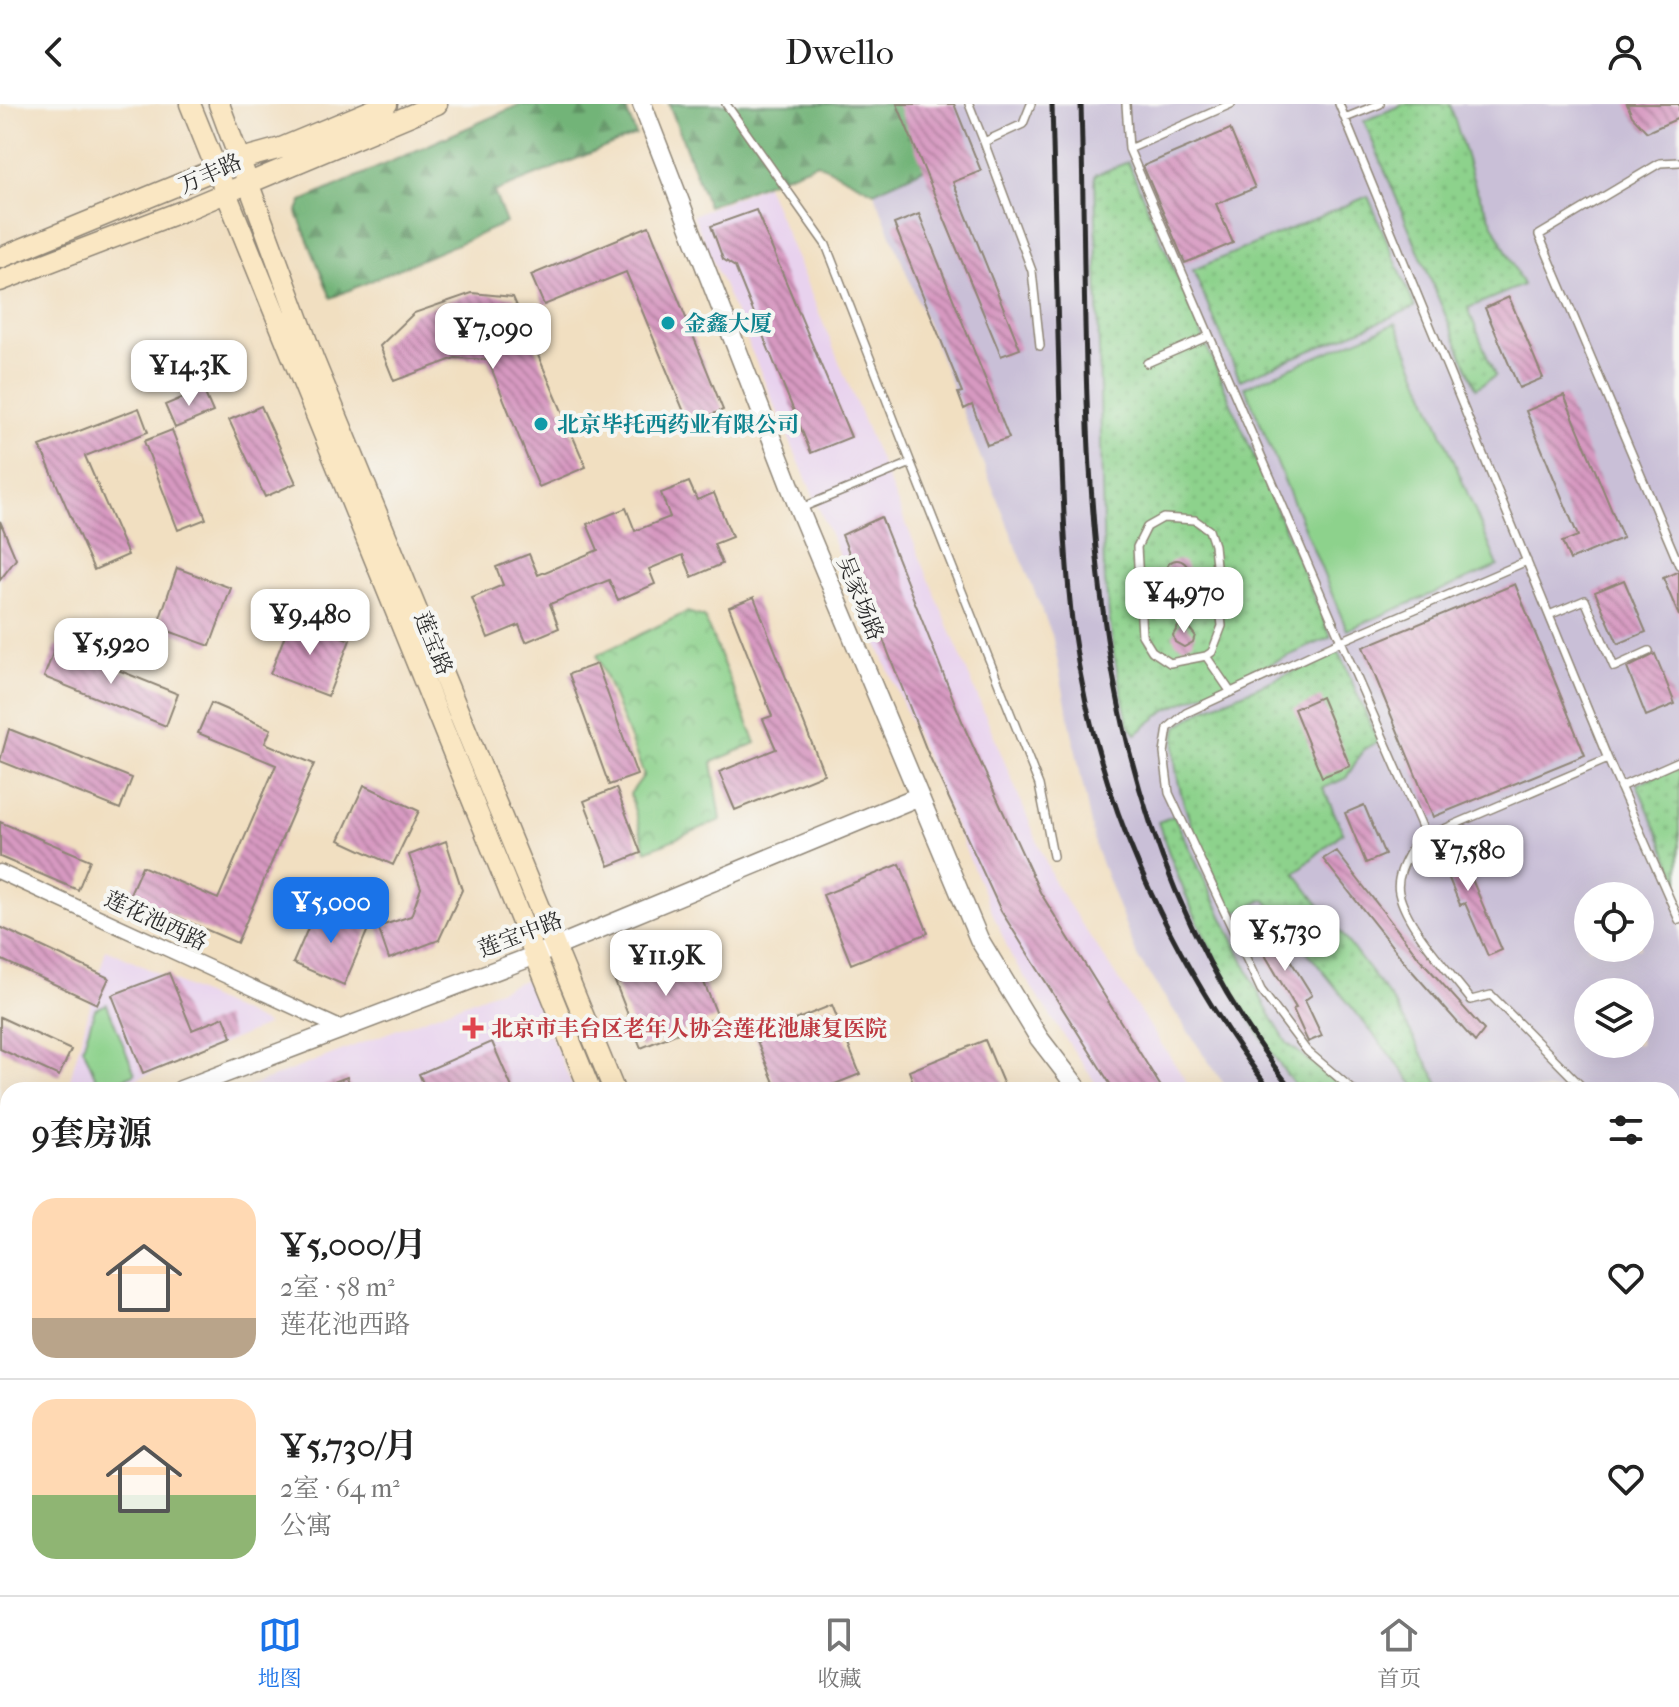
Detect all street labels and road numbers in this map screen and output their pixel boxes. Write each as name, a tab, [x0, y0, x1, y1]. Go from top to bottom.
street label: 万丰路	[175, 149, 246, 199]
street label: 吴家场路	[832, 553, 889, 644]
street label: 莲宝路	[409, 608, 457, 679]
street label: 莲花池西路	[100, 886, 211, 956]
street label: 莲宝中路	[475, 907, 566, 963]

